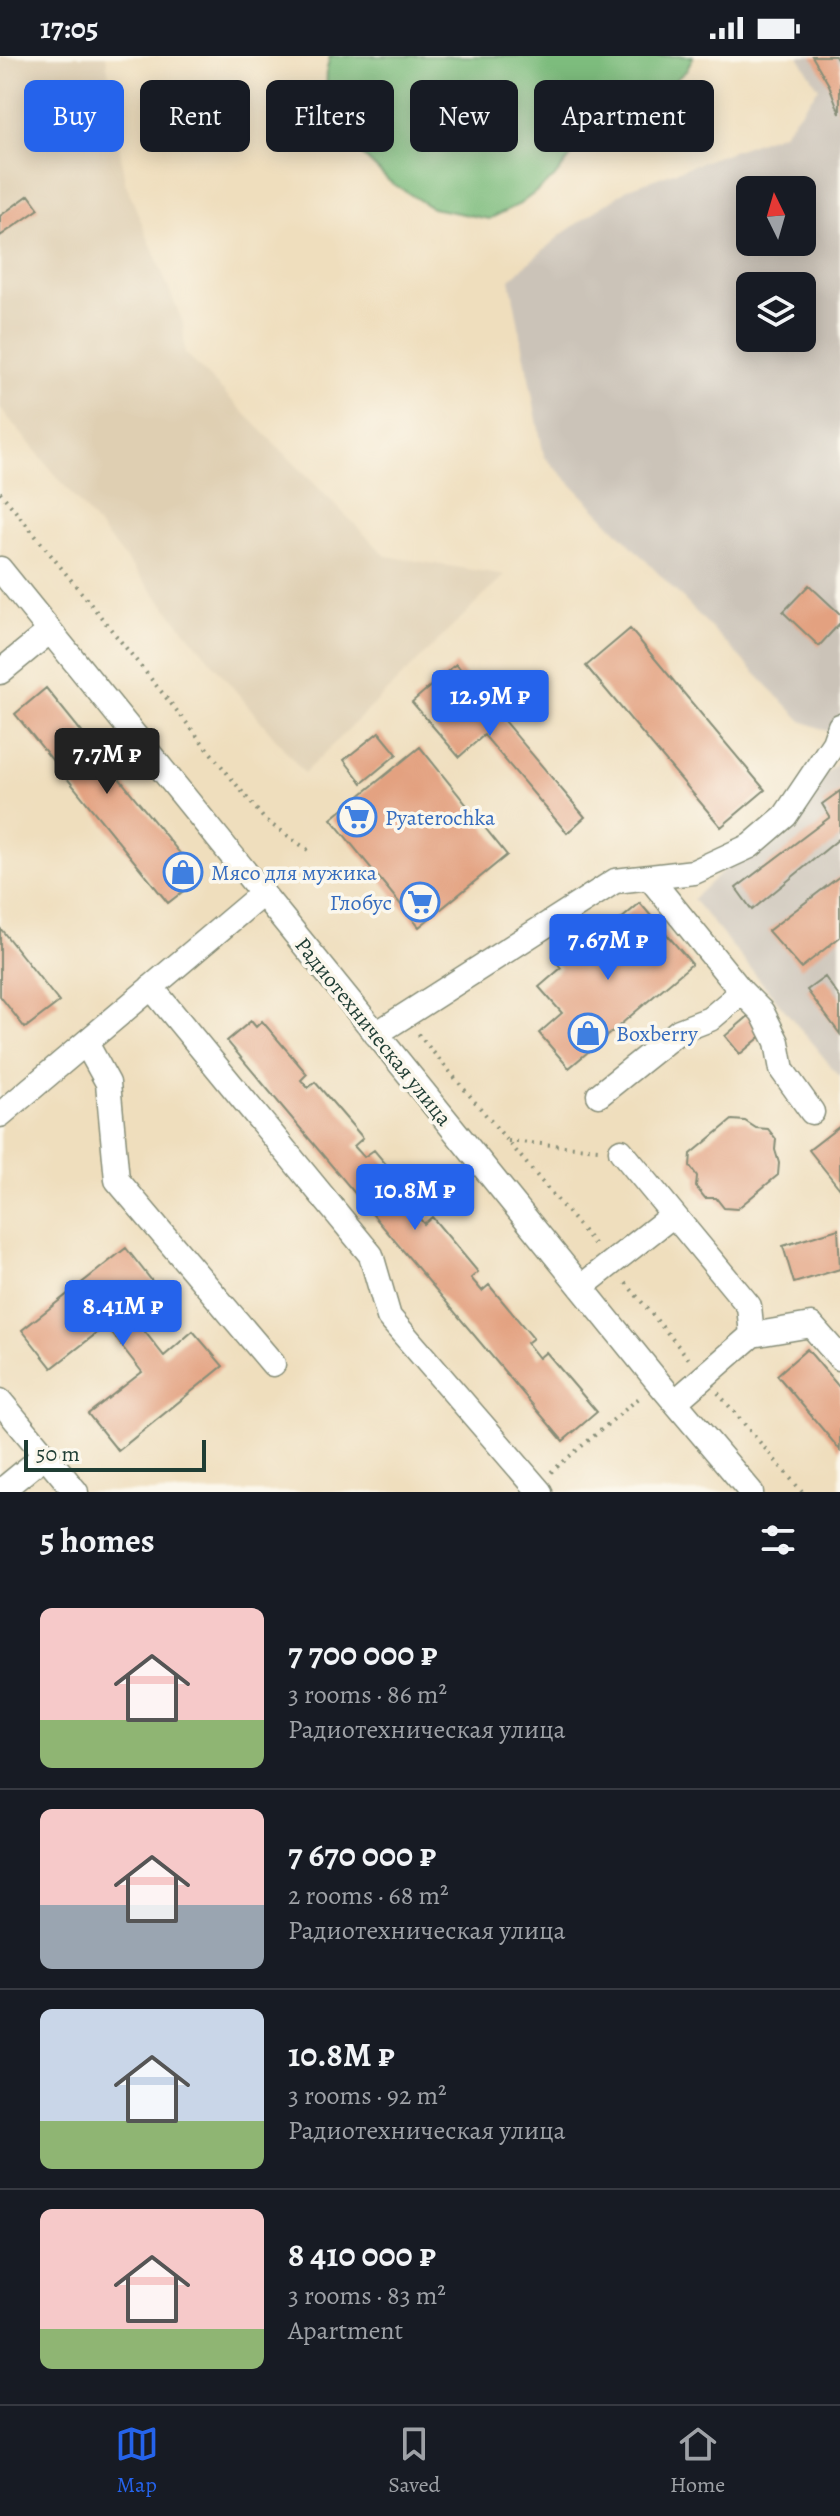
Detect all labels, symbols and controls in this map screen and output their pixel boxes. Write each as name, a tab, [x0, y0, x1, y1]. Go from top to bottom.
text: 17:05	[40, 8, 99, 48]
chip: Buy	[24, 80, 124, 152]
chip: Rent	[140, 80, 250, 152]
chip: Filters	[266, 80, 394, 152]
chip: New	[410, 80, 518, 152]
chip: Apartment	[534, 80, 714, 152]
north arrow	[736, 176, 816, 256]
map controls	[736, 176, 816, 352]
button: layers	[736, 272, 816, 352]
pin: 12.9M ₽	[416, 670, 564, 738]
text: 12.9M ₽	[450, 678, 530, 713]
pin: 7.7M ₽	[42, 728, 172, 796]
text: 7.7M ₽	[73, 736, 141, 771]
supermarket icon: Pyaterochka	[336, 796, 378, 838]
place label: Pyaterochka	[385, 803, 496, 833]
shop icon: Мясо для мужика	[162, 851, 204, 893]
place label: Мясо для мужика	[211, 858, 378, 888]
supermarket icon: Глобус	[399, 881, 441, 923]
place label: Глобус	[330, 888, 392, 918]
pin: 7.67M ₽	[534, 914, 682, 982]
text: 7.67M ₽	[567, 922, 649, 957]
street label: Радиотехническая улица	[288, 931, 459, 1133]
shop icon: Boxberry	[567, 1012, 609, 1054]
place label: Boxberry	[616, 1019, 698, 1049]
pin: 10.8M ₽	[341, 1164, 489, 1232]
text: 10.8M ₽	[374, 1172, 456, 1207]
pin: 8.41M ₽	[49, 1280, 197, 1348]
text: 8.41M ₽	[83, 1288, 163, 1323]
scale bar	[24, 1436, 206, 1472]
text: 50 m	[36, 1439, 80, 1469]
text: 5 homes	[40, 1517, 155, 1564]
icon: filters	[756, 1518, 800, 1562]
text: 7 700 000 ₽	[288, 1630, 438, 1677]
icon: home	[104, 1640, 200, 1736]
text: 3 rooms · 86 m²	[288, 1677, 447, 1712]
text: Радиотехническая улица	[288, 1712, 566, 1747]
text: 7 670 000 ₽	[288, 1831, 436, 1878]
icon: home	[104, 1841, 200, 1937]
text: 2 rooms · 68 m²	[288, 1878, 449, 1913]
text: Радиотехническая улица	[288, 1913, 566, 1948]
text: 10.8M ₽	[288, 2031, 395, 2078]
icon: home	[104, 2041, 200, 2137]
text: 3 rooms · 92 m²	[288, 2078, 447, 2113]
text: Радиотехническая улица	[288, 2113, 566, 2148]
text: 8 410 000 ₽	[288, 2231, 436, 2278]
icon: home	[104, 2241, 200, 2337]
text: 3 rooms · 83 m²	[288, 2278, 446, 2313]
text: Apartment	[288, 2313, 403, 2348]
tab: Map	[115, 2422, 159, 2500]
tab: Saved	[388, 2422, 440, 2500]
tab: Home	[670, 2422, 725, 2500]

